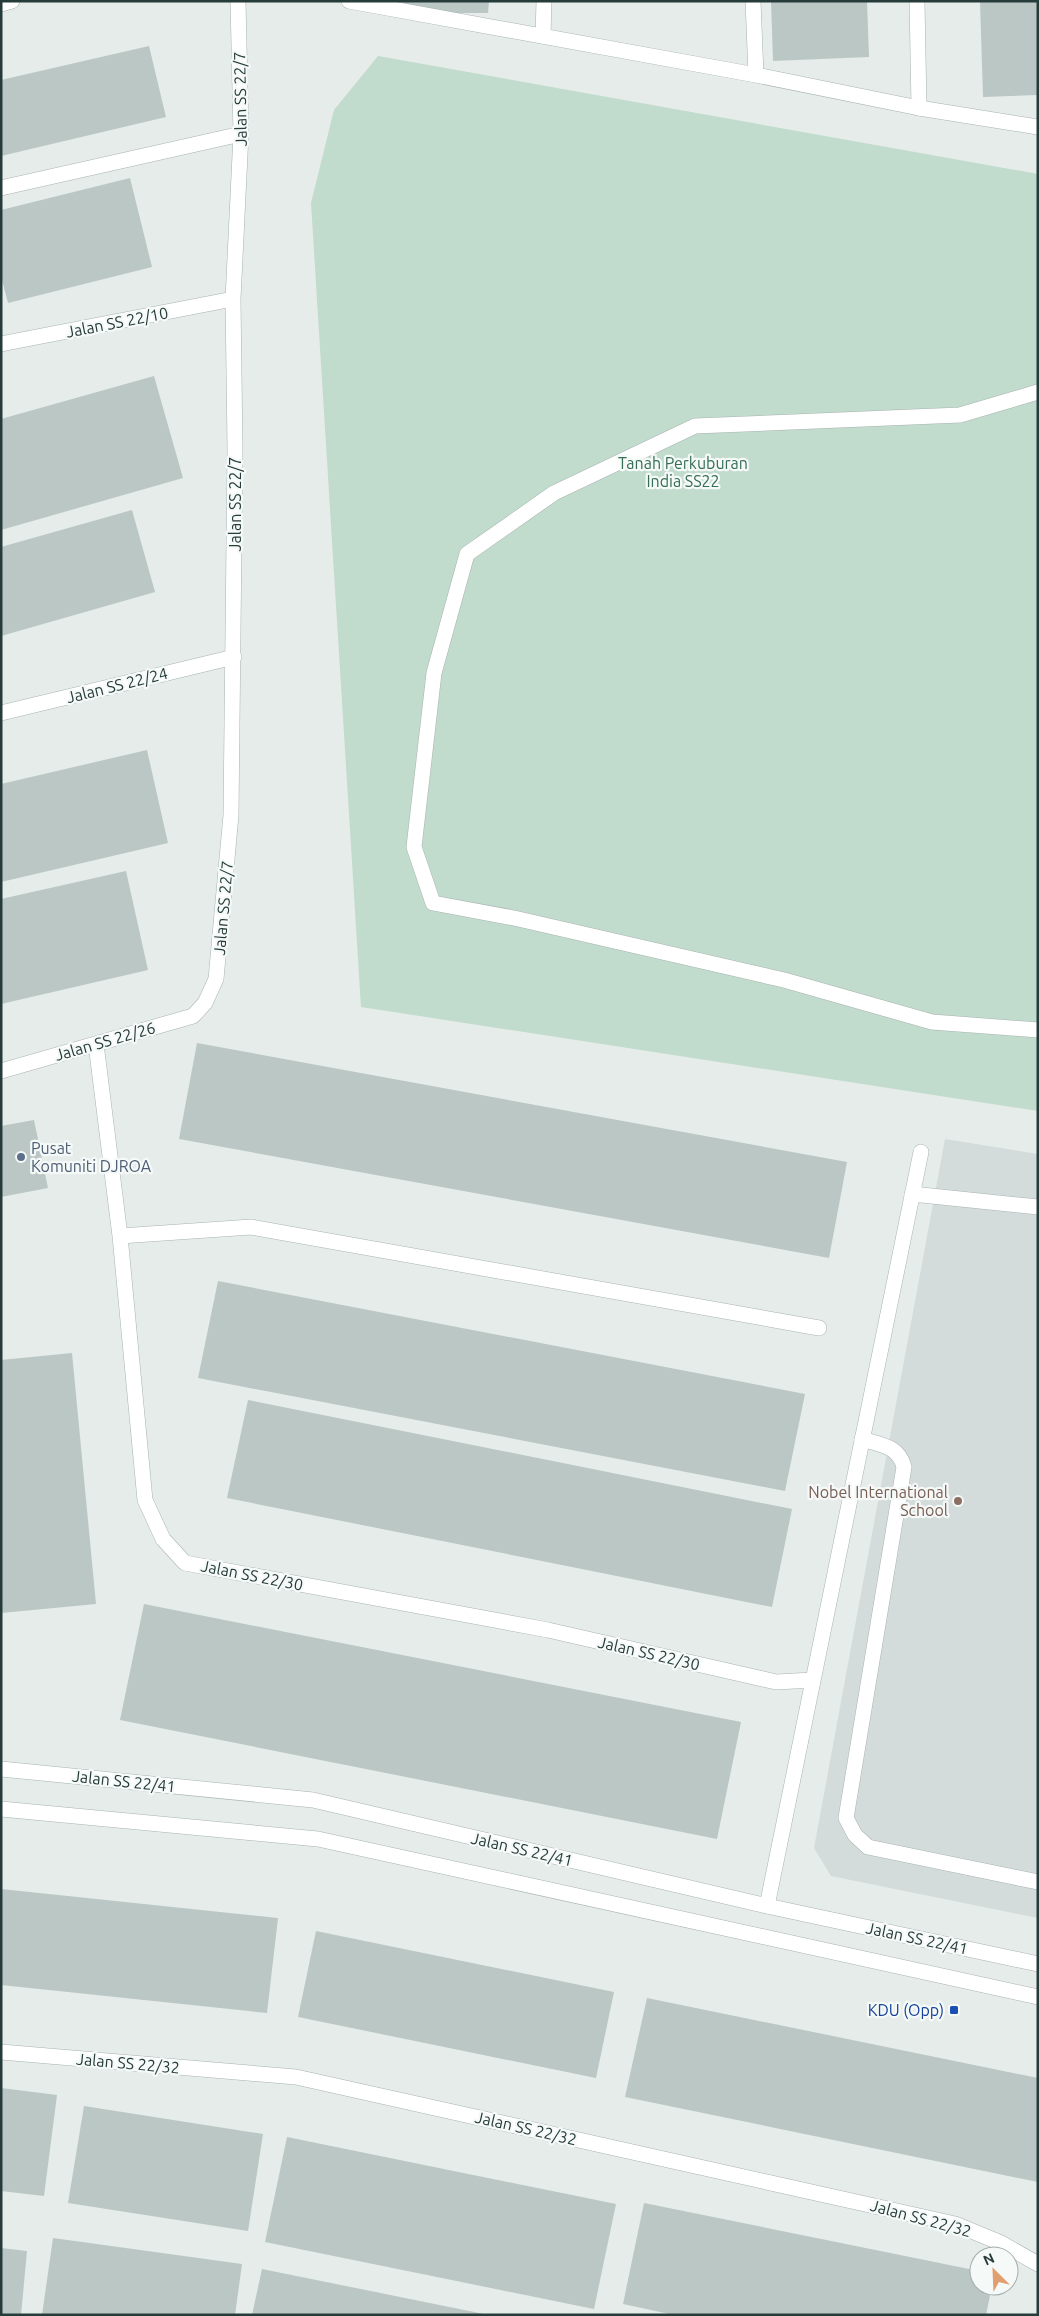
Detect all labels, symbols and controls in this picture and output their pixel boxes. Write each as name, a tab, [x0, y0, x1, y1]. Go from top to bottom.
street label: Jalan SS 22/7	[230, 51, 250, 147]
street label: Jalan SS 22/10	[64, 303, 170, 341]
park label: Tanah Perkuburan India SS22	[618, 454, 748, 490]
street label: Jalan SS 22/7	[226, 457, 244, 551]
street label: Jalan SS 22/24	[64, 664, 170, 706]
street label: Jalan SS 22/7	[210, 860, 236, 956]
street label: Jalan SS 22/26	[53, 1018, 157, 1064]
place label: Pusat Komuniti DJROA	[31, 1139, 152, 1175]
marker: Pusat Komuniti DJROA	[15, 1151, 27, 1163]
place label: Nobel International School	[808, 1483, 948, 1519]
marker: Nobel International School	[952, 1495, 964, 1507]
street label: Jalan SS 22/30	[199, 1556, 305, 1594]
street label: Jalan SS 22/30	[596, 1633, 702, 1673]
street label: Jalan SS 22/41	[71, 1767, 177, 1795]
street label: Jalan SS 22/41	[469, 1829, 575, 1869]
street label: Jalan SS 22/41	[864, 1918, 970, 1958]
place label: KDU (Opp)	[868, 2001, 944, 2020]
marker: KDU (Opp)	[948, 2004, 960, 2016]
street label: Jalan SS 22/32	[76, 2050, 180, 2076]
street label: Jalan SS 22/32	[473, 2108, 579, 2148]
street label: Jalan SS 22/32	[869, 2196, 973, 2240]
north arrow	[969, 2246, 1019, 2296]
text: N	[981, 2250, 997, 2269]

